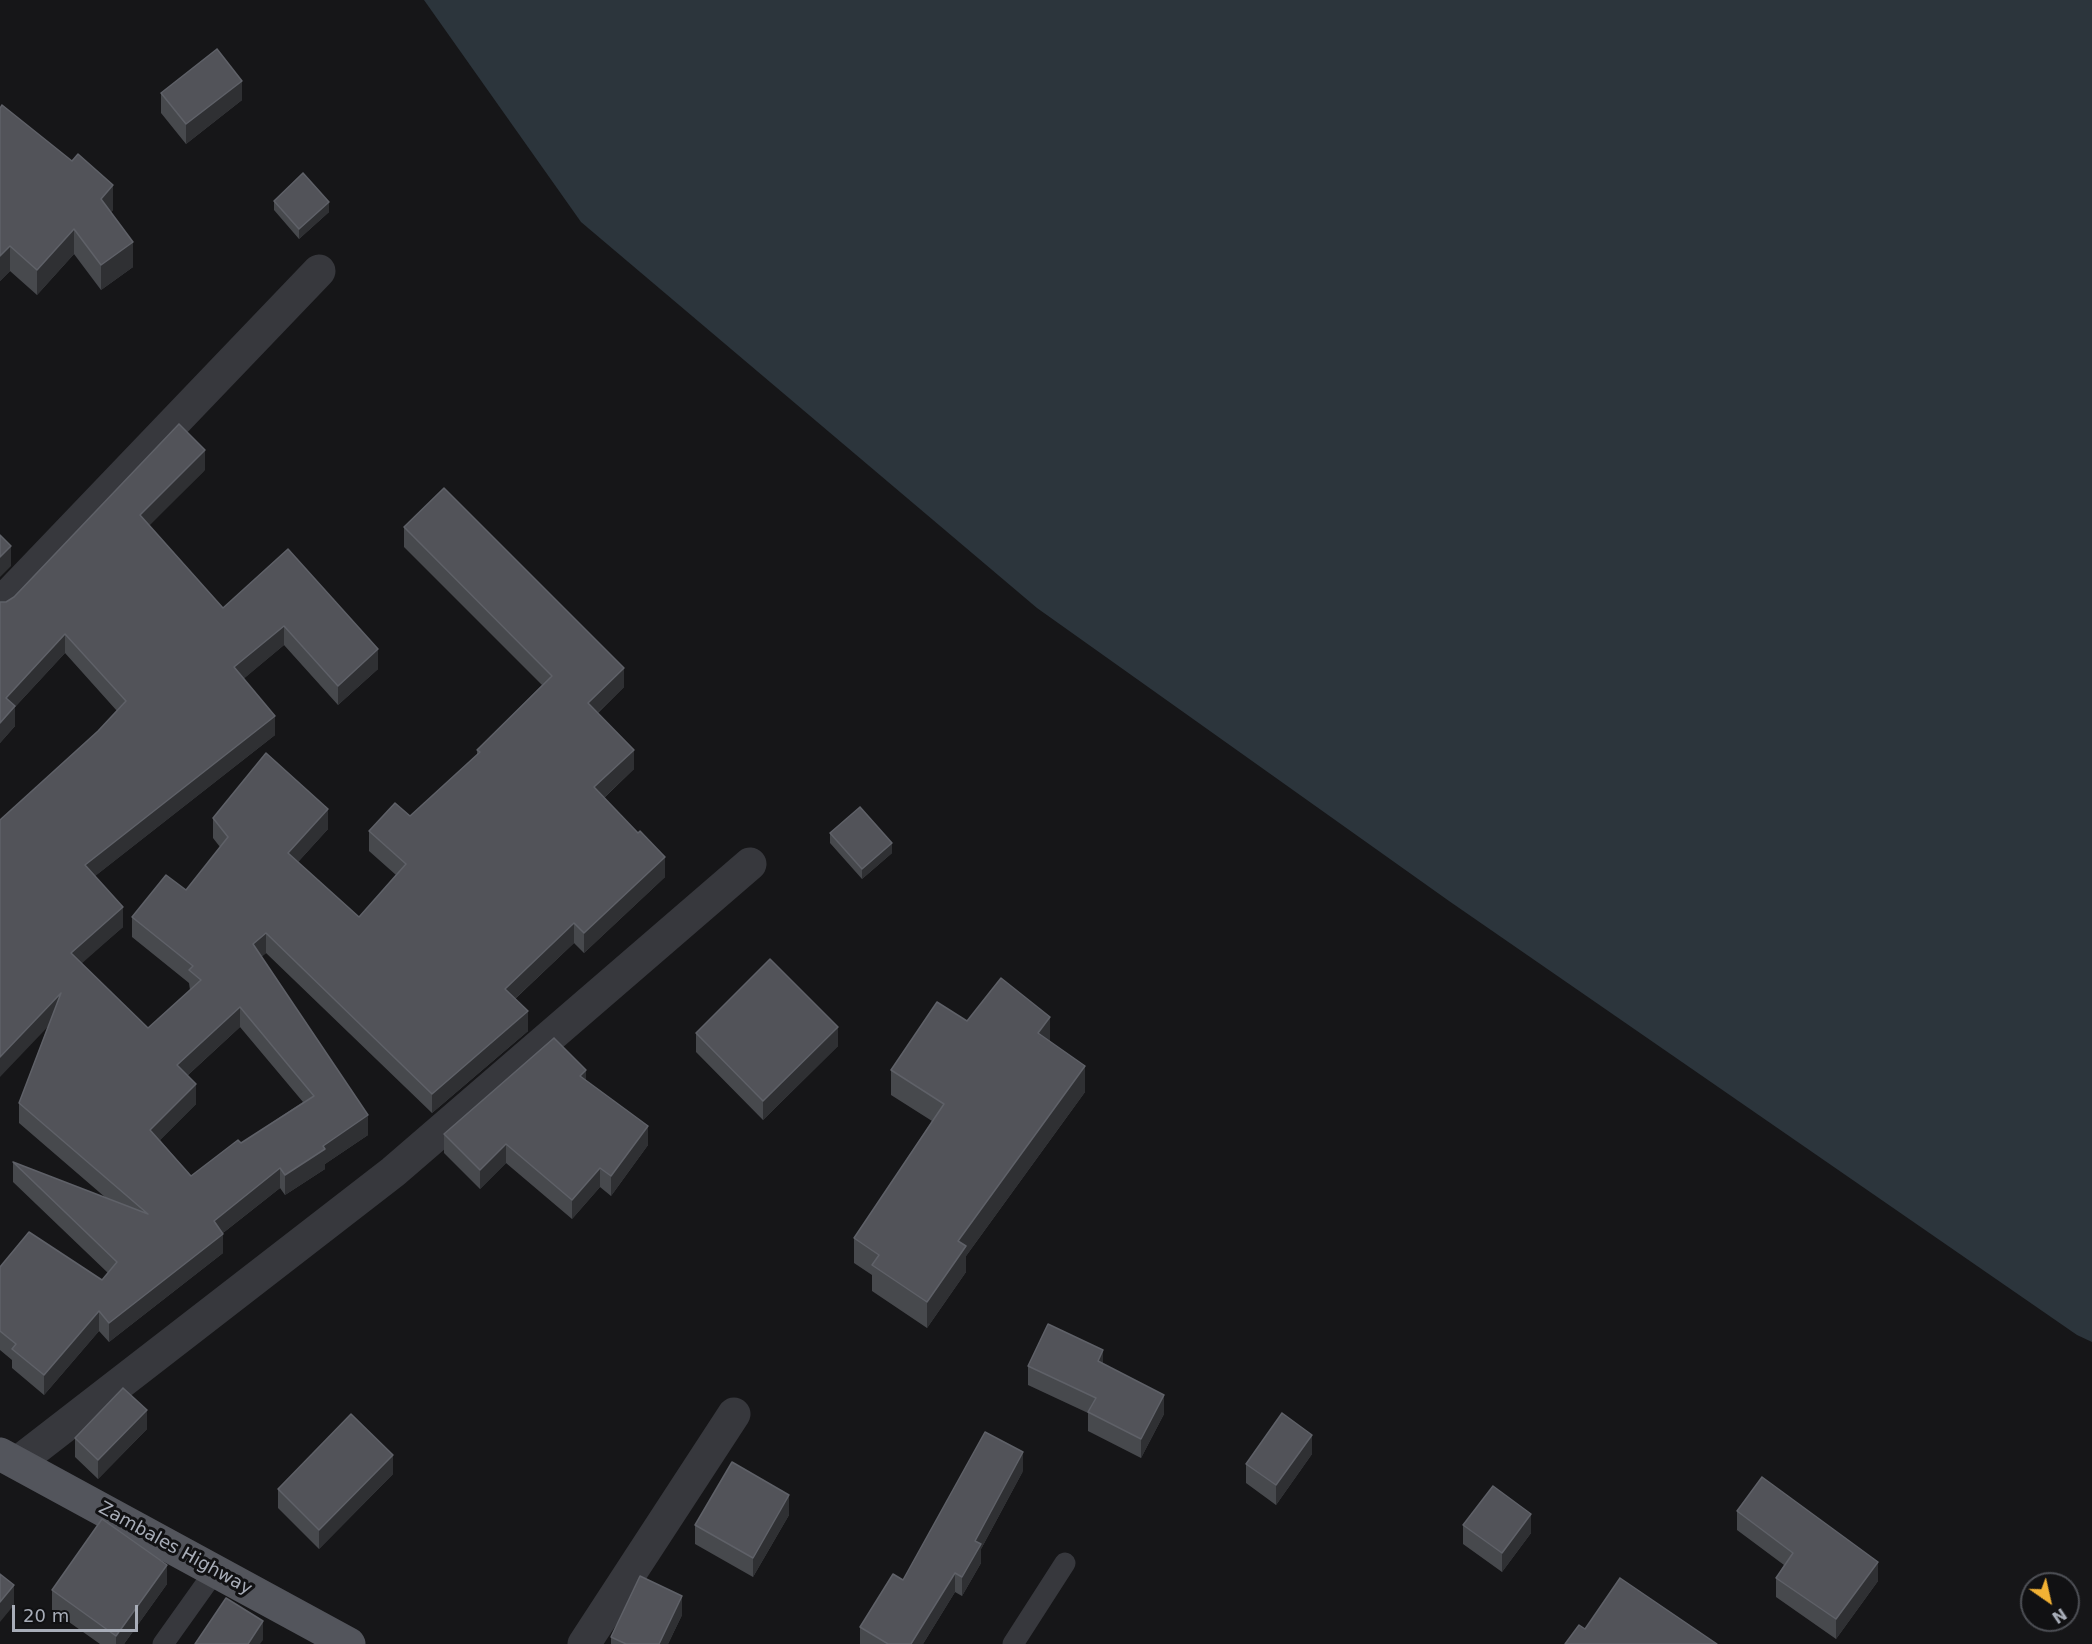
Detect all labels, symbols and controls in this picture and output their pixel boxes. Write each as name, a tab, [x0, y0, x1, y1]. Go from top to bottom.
street label: Zambales Highway	[94, 1498, 256, 1600]
north arrow	[2020, 1572, 2080, 1632]
scale bar	[15, 1593, 141, 1631]
text: N	[2048, 1604, 2070, 1627]
text: 20 m	[23, 1605, 69, 1626]

